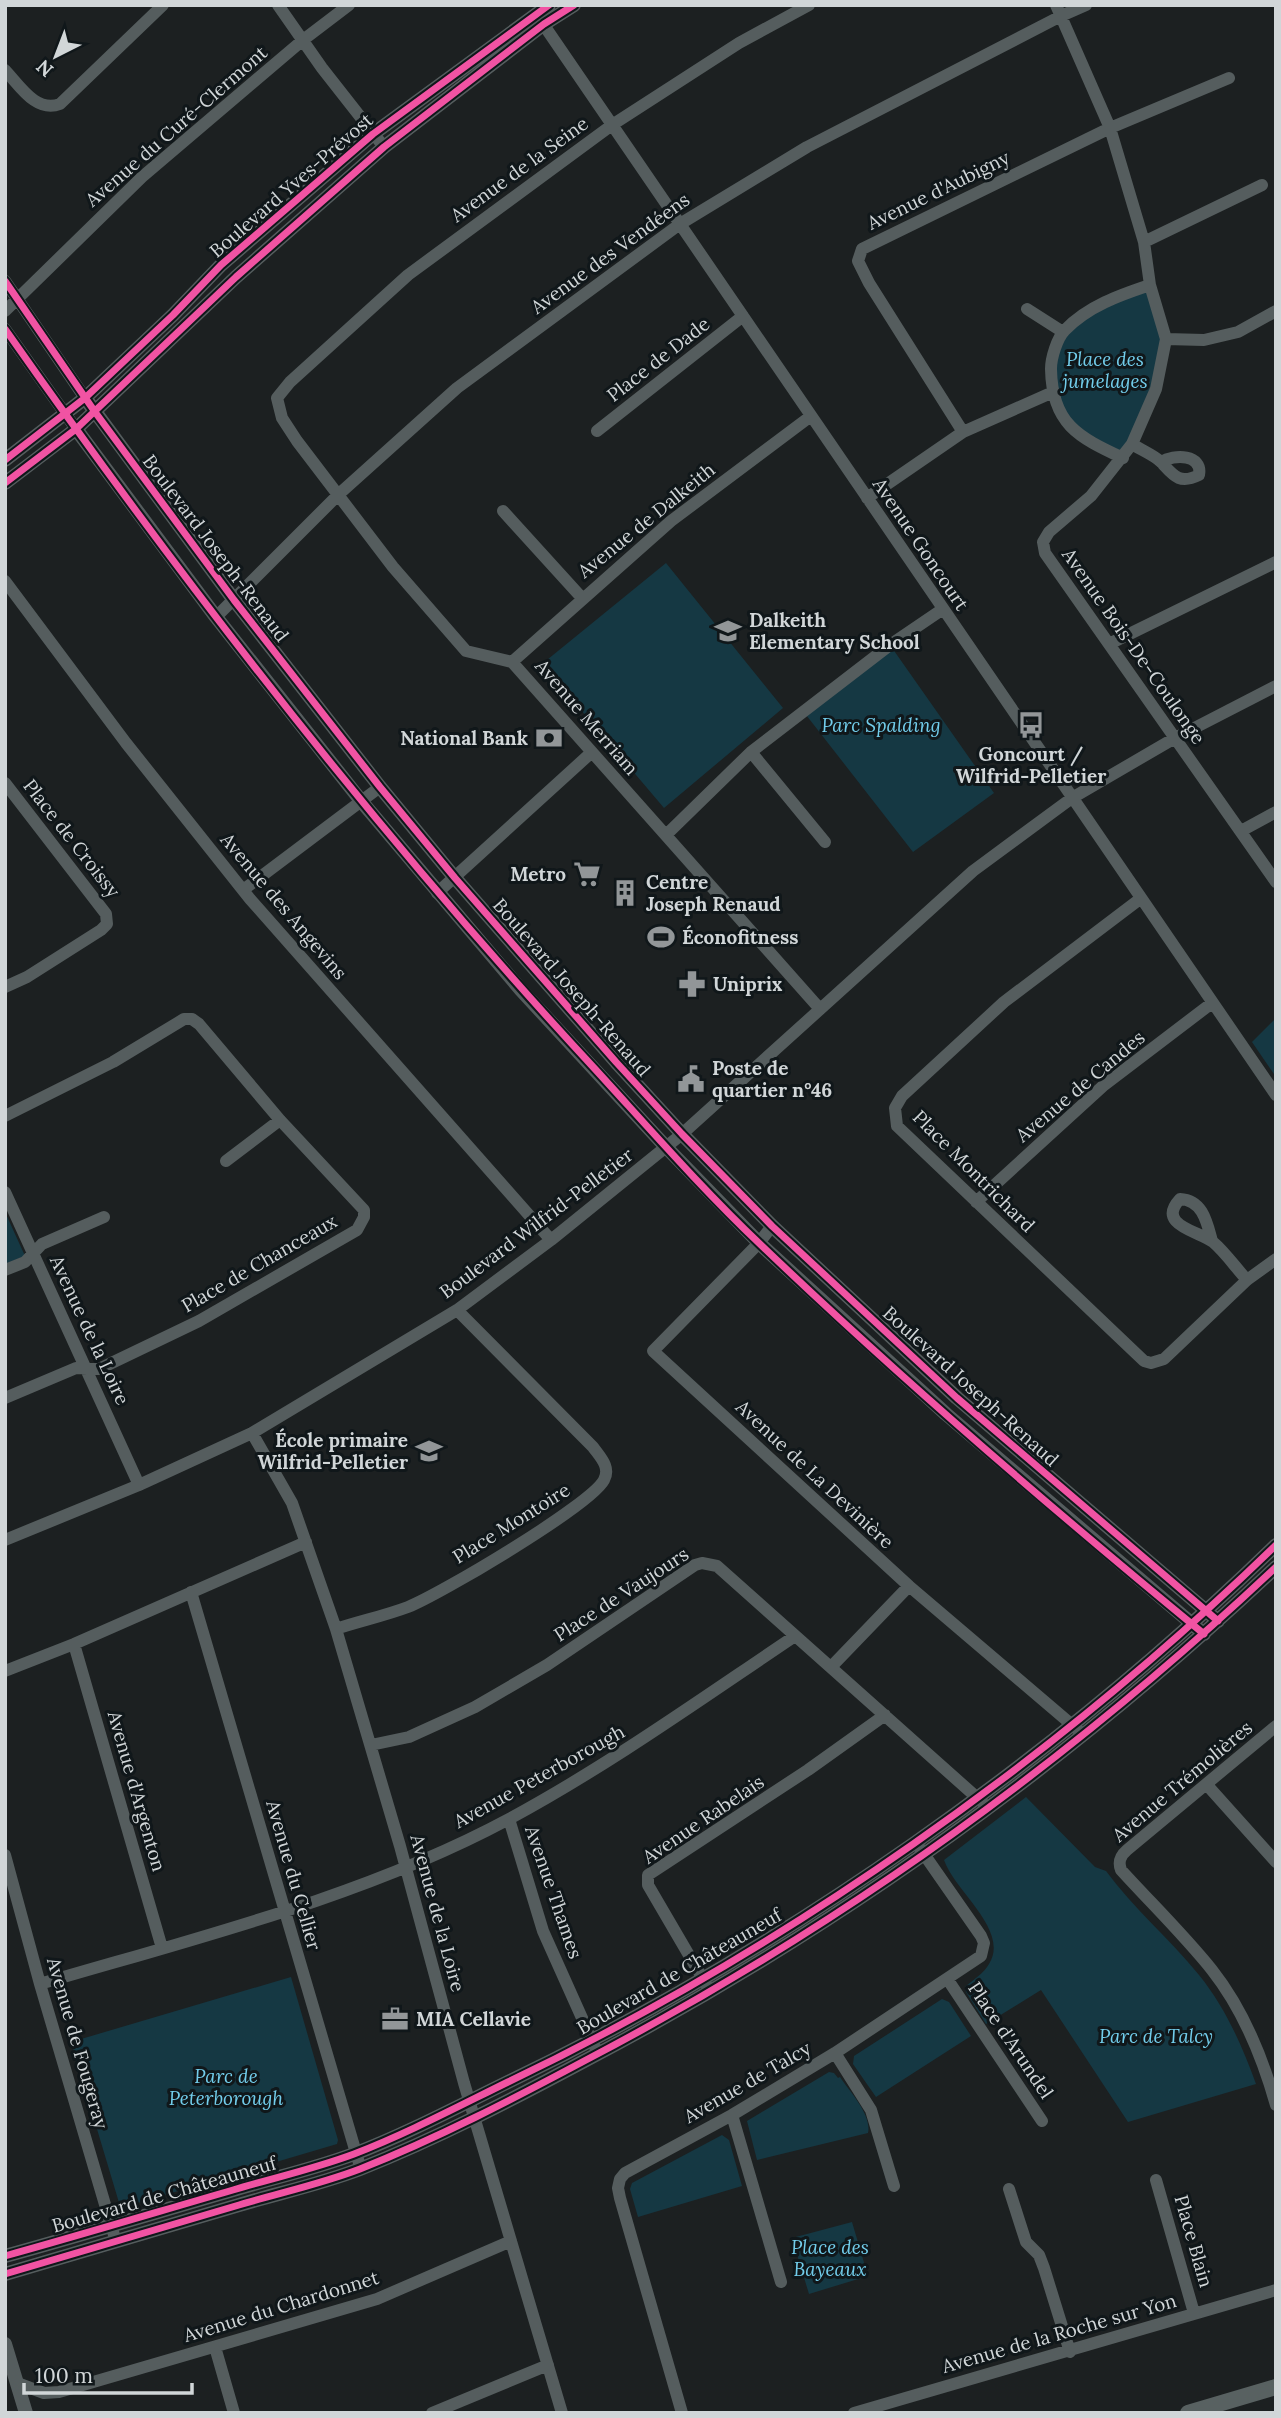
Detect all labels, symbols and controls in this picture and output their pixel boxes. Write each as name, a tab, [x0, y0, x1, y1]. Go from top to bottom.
north arrow	[21, 21, 91, 91]
street label: Avenue du Curé-Clermont	[79, 40, 272, 212]
text: N	[31, 55, 58, 82]
street label: Boulevard Yves-Prévost	[204, 107, 378, 263]
street label: Avenue de la Seine	[445, 111, 593, 228]
street label: Avenue d'Aubigny	[862, 145, 1013, 235]
street label: Avenue des Vendéens	[525, 187, 694, 319]
street label: Place de Dade	[602, 311, 714, 407]
park label: Place des jumelages	[1060, 347, 1148, 393]
street label: Boulevard Joseph-Renaud	[138, 450, 294, 646]
street label: Avenue de Dalkeith	[572, 457, 720, 583]
street label: Avenue Goncourt	[867, 472, 975, 615]
street label: Avenue Bois-De-Coulonge	[1057, 543, 1211, 749]
place label: Dalkeith Elementary School	[749, 608, 920, 654]
school or university icon: Dalkeith Elementary School	[713, 616, 743, 646]
street label: Avenue Merriam	[529, 653, 644, 780]
bus stop icon: Goncourt / Wilfrid-Pelletier	[1016, 710, 1046, 740]
park label: Parc Spalding	[821, 713, 941, 737]
bank icon: National Bank	[534, 723, 564, 753]
place label: National Bank	[400, 726, 528, 750]
place label: Goncourt / Wilfrid-Pelletier	[956, 742, 1106, 788]
street label: Place de Croissy	[18, 774, 126, 902]
street label: Avenue des Angevins	[215, 827, 353, 984]
supermarket icon: Metro	[572, 859, 602, 889]
place label: Metro	[510, 862, 566, 886]
place label: Centre Joseph Renaud	[646, 870, 781, 916]
building icon: Centre Joseph Renaud	[610, 878, 640, 908]
street label: Boulevard Joseph-Renaud	[488, 893, 656, 1081]
sports icon: Éconofitness	[646, 922, 676, 952]
place label: Éconofitness	[682, 925, 798, 949]
pharmacy icon: Uniprix	[677, 969, 707, 999]
place label: Uniprix	[713, 972, 783, 996]
street label: Avenue de Candes	[1010, 1025, 1150, 1148]
place label: Poste de quartier n°46	[712, 1056, 832, 1102]
public building icon: Poste de quartier n°46	[676, 1064, 706, 1094]
street label: Place Montrichard	[908, 1105, 1040, 1237]
street label: Boulevard Wilfrid-Pelletier	[435, 1142, 638, 1304]
street label: Place de Chanceaux	[177, 1209, 341, 1317]
street label: Avenue de la Loire	[44, 1251, 135, 1408]
street label: Boulevard Joseph-Renaud	[878, 1301, 1064, 1471]
street label: Avenue de La Devinière	[730, 1394, 899, 1553]
place label: École primaire Wilfrid-Pelletier	[258, 1428, 408, 1474]
school or university icon: École primaire Wilfrid-Pelletier	[414, 1436, 444, 1466]
street label: Place Montoire	[448, 1477, 574, 1569]
street label: Place de Vaujours	[549, 1541, 693, 1646]
street label: Avenue d'Argenton	[102, 1707, 171, 1874]
street label: Avenue Trémolières	[1106, 1715, 1257, 1847]
street label: Avenue Peterborough	[448, 1719, 629, 1833]
street label: Avenue Rabelais	[637, 1769, 769, 1869]
street label: Avenue du Cellier	[261, 1796, 327, 1954]
street label: Avenue Thames	[520, 1821, 588, 1962]
street label: Avenue de la Loire	[405, 1831, 471, 1994]
street label: Boulevard de Châteauneuf	[572, 1902, 787, 2040]
street label: Avenue de Fougeray	[42, 1954, 114, 2131]
street label: Place d'Arundel	[963, 1977, 1059, 2103]
office icon: MIA Cellavie	[380, 2004, 410, 2034]
place label: MIA Cellavie	[416, 2007, 531, 2031]
park label: Parc de Talcy	[1099, 2024, 1213, 2048]
street label: Avenue de Talcy	[678, 2036, 815, 2129]
park label: Parc de Peterborough	[169, 2064, 283, 2110]
street label: Boulevard de Châteauneuf	[49, 2150, 281, 2238]
street label: Place Blain	[1169, 2192, 1219, 2290]
park label: Place des Bayeaux	[791, 2235, 869, 2281]
street label: Avenue du Chardonnet	[180, 2265, 382, 2347]
street label: Avenue de la Roche sur Yon	[938, 2288, 1179, 2378]
scale bar	[24, 2352, 192, 2396]
text: 100 m	[35, 2362, 93, 2389]

